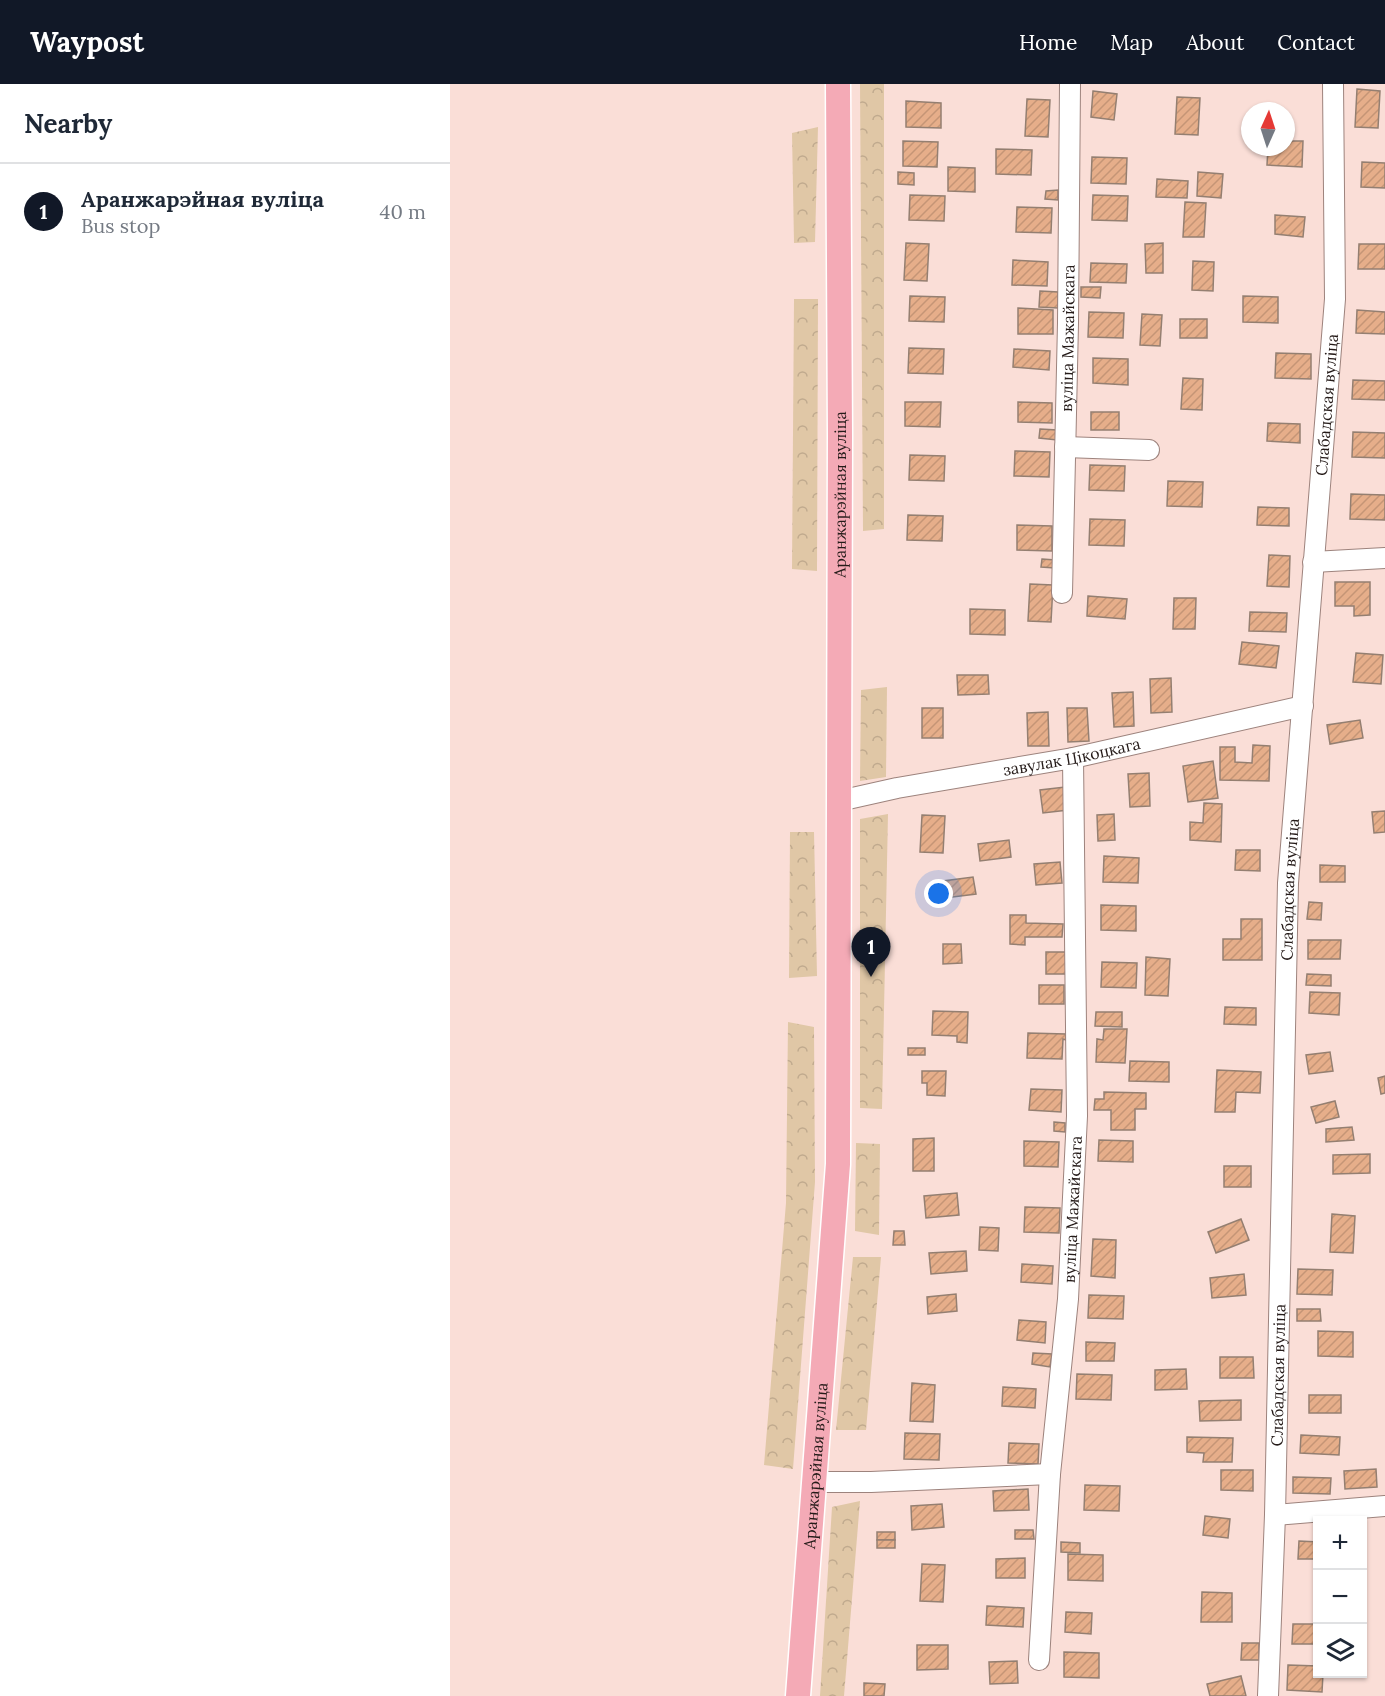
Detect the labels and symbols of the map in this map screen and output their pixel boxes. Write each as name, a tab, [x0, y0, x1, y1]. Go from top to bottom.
north arrow	[1241, 102, 1295, 156]
street label: вуліца Мажайскага	[1056, 264, 1078, 412]
street label: Слабадская вуліца	[1311, 333, 1342, 477]
street label: Аранжарэйная вуліца	[830, 411, 850, 579]
street label: завулак Цікоцкага	[1002, 733, 1142, 780]
street label: Слабадская вуліца	[1276, 817, 1303, 961]
your location	[924, 879, 953, 908]
pin: 1	[852, 928, 890, 977]
street label: вуліца Мажайскага	[1059, 1135, 1086, 1283]
street label: Слабадская вуліца	[1266, 1304, 1289, 1447]
street label: Аранжарэйная вуліца	[799, 1382, 832, 1550]

